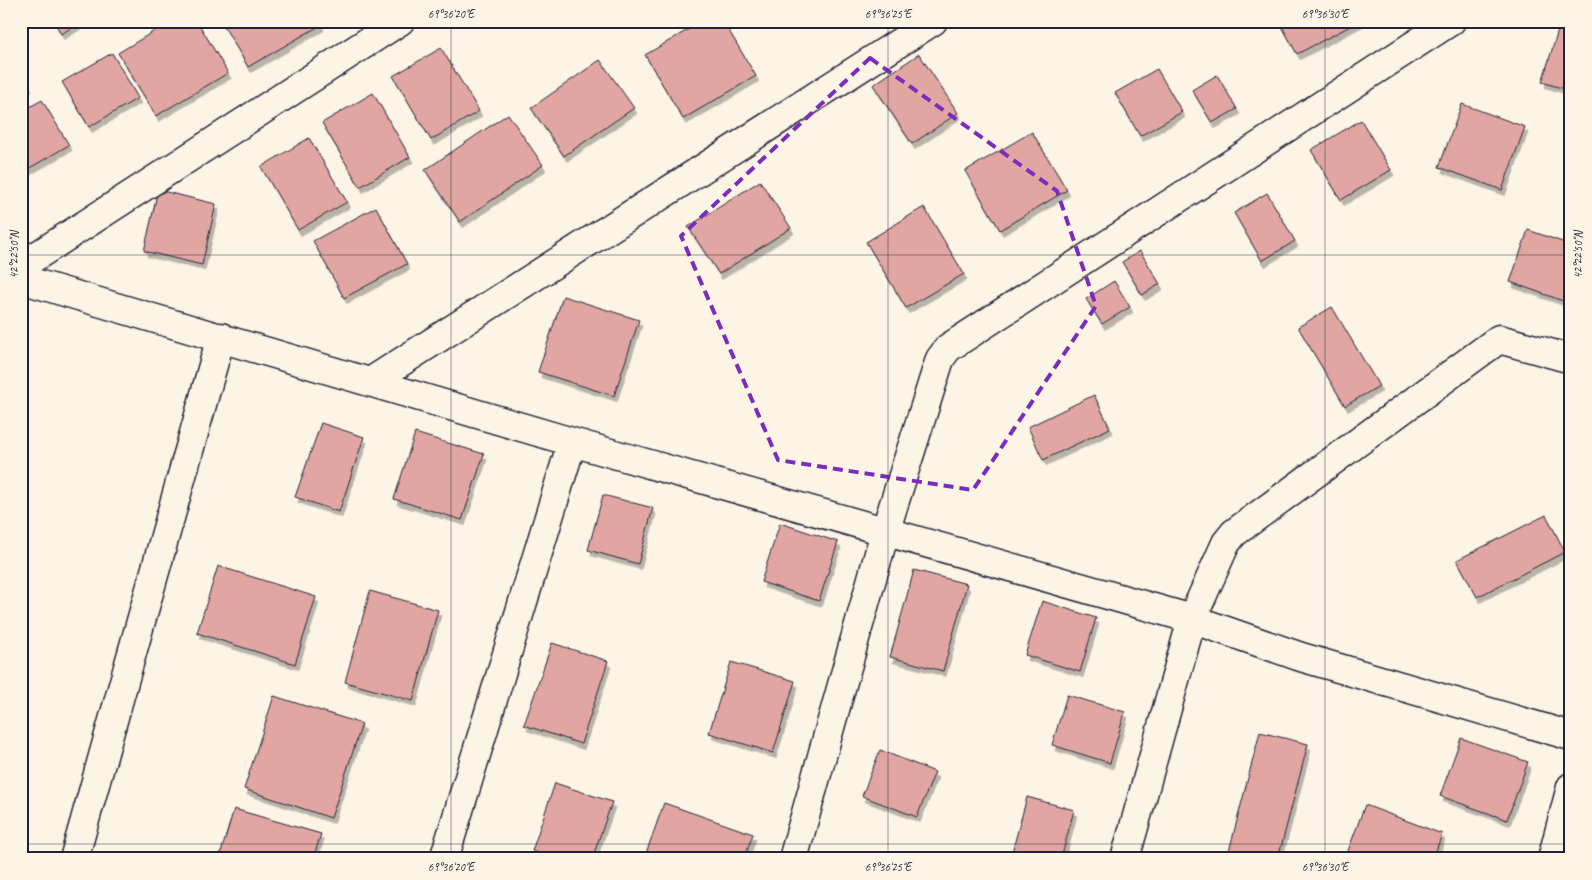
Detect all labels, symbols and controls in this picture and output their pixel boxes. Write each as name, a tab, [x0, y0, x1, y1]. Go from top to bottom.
text: 69°36'20"E	[428, 6, 476, 22]
text: 69°36'25"E	[865, 6, 913, 22]
text: 69°36'30"E	[1302, 6, 1350, 22]
text: 42°22'50"N	[6, 230, 22, 279]
text: 42°22'50"N	[1570, 230, 1586, 279]
text: 69°36'20"E	[428, 859, 476, 875]
text: 69°36'25"E	[865, 859, 913, 875]
text: 69°36'30"E	[1302, 859, 1350, 875]

